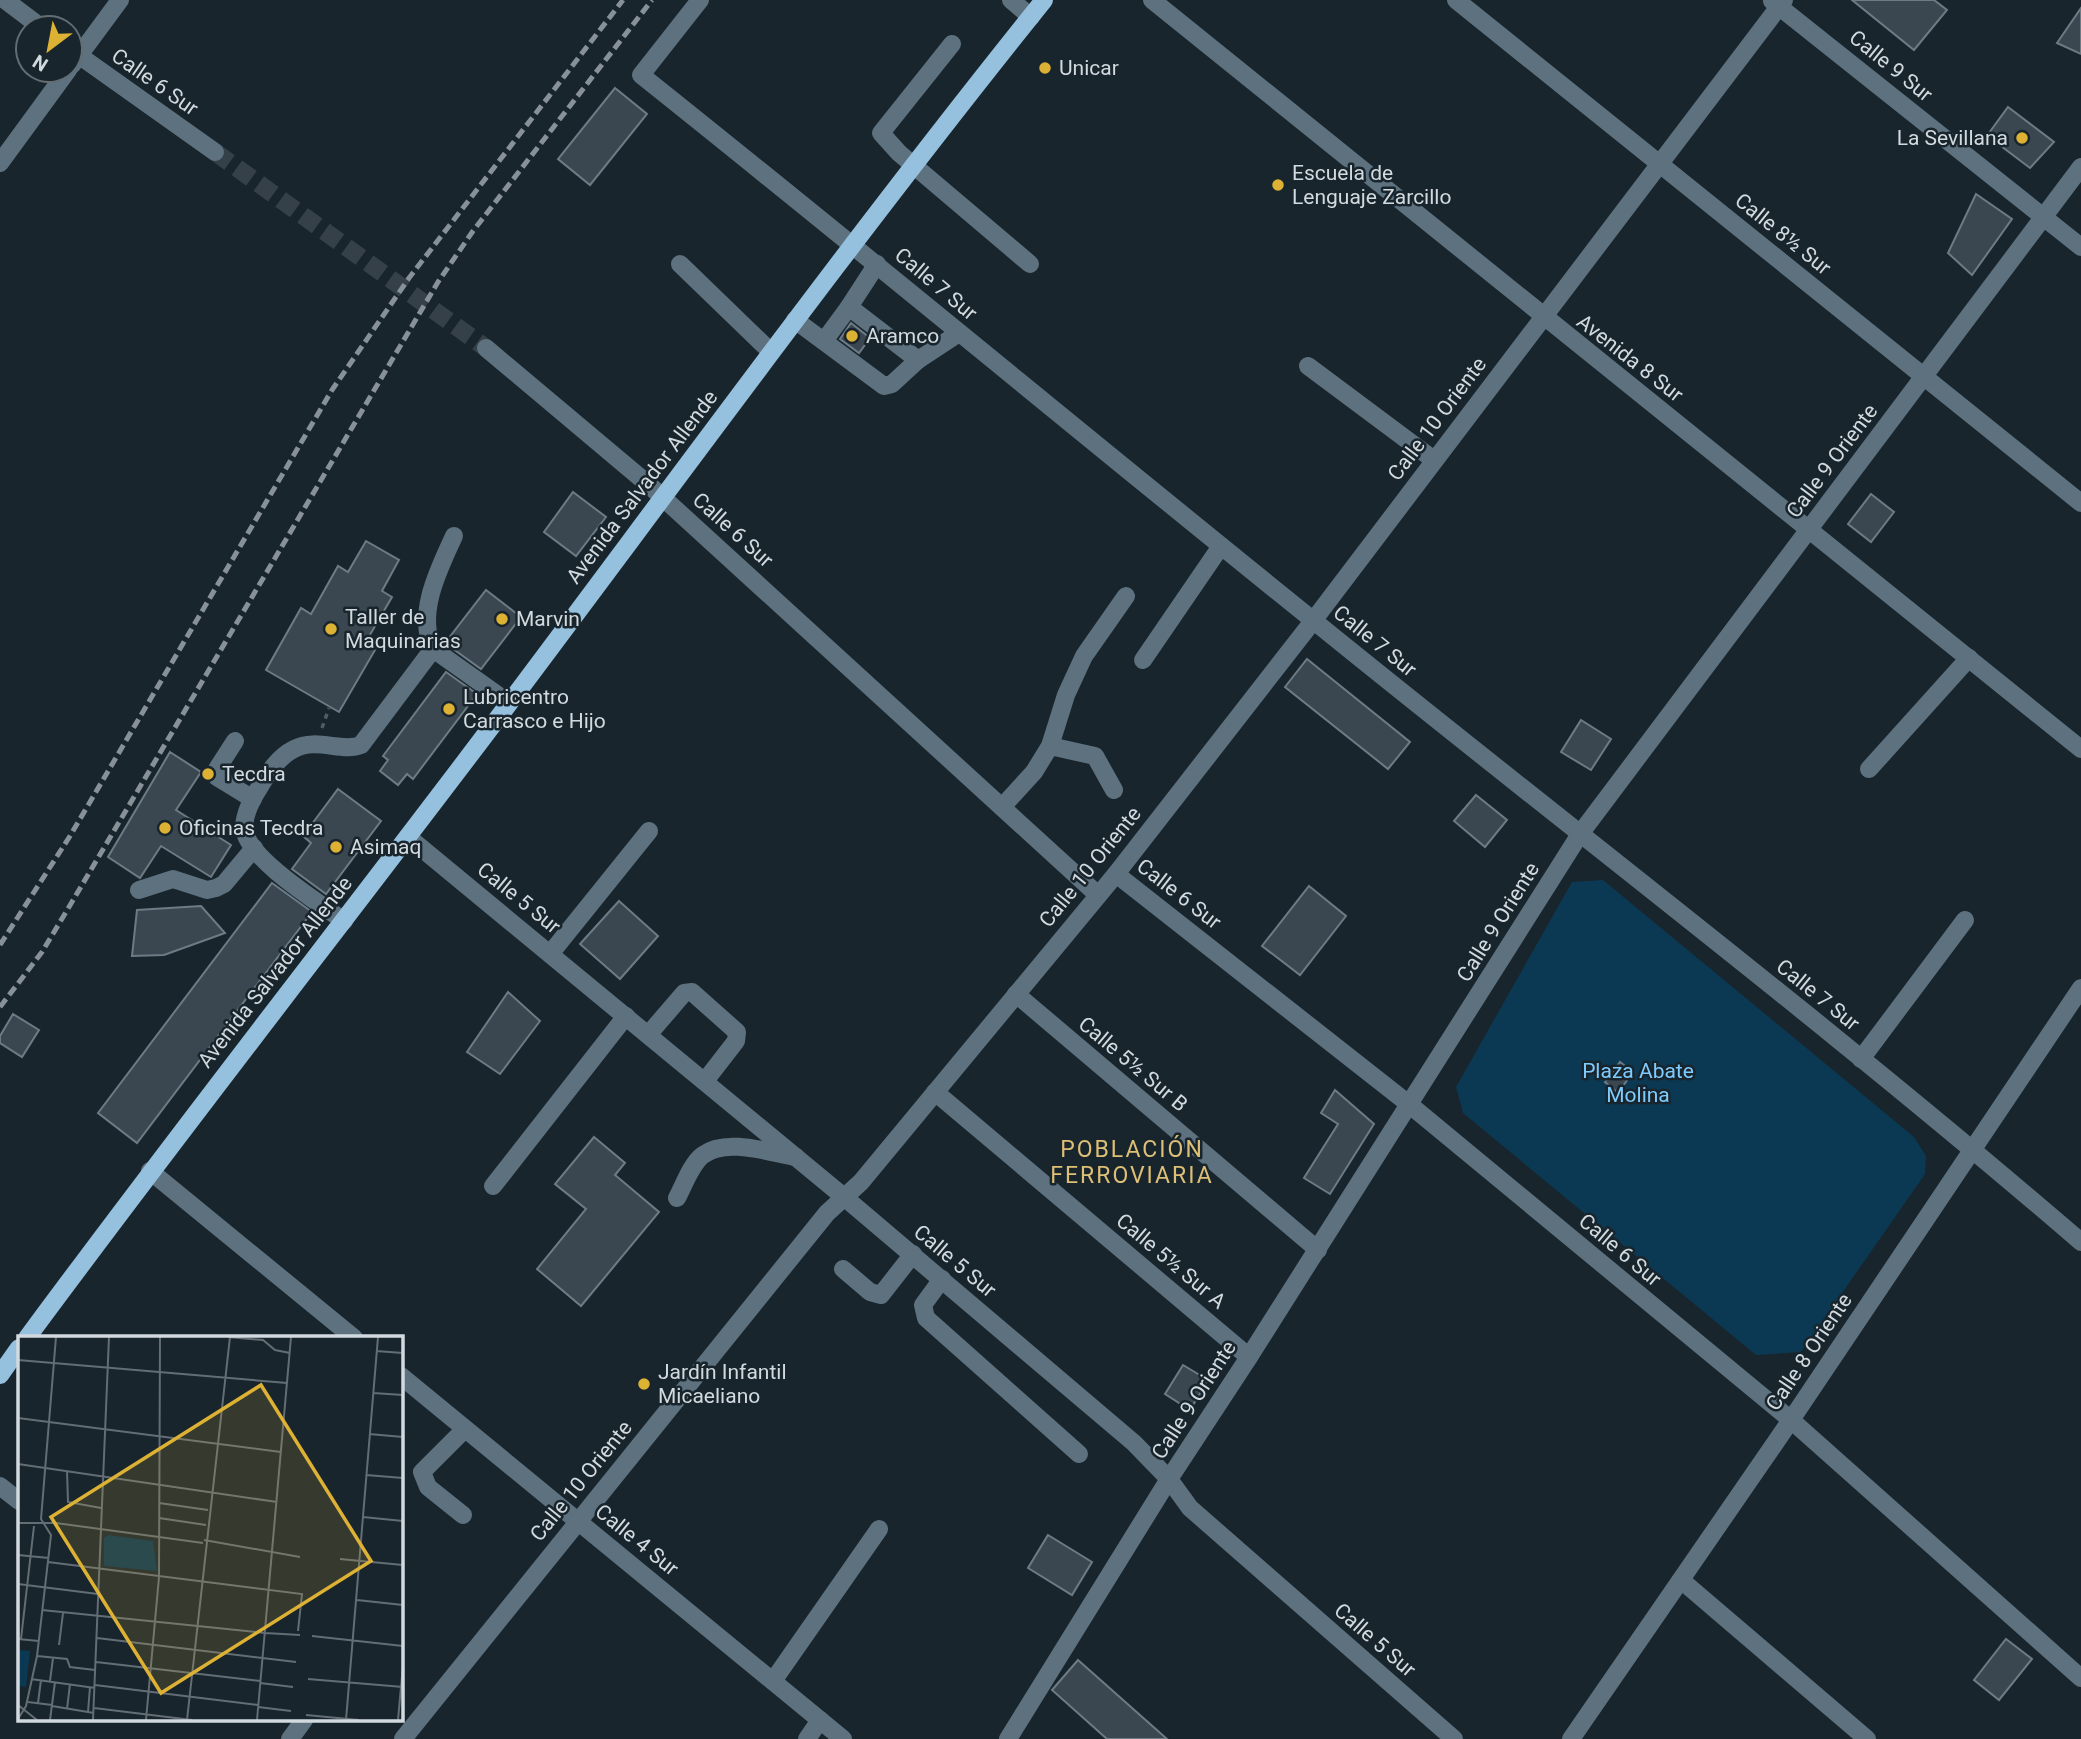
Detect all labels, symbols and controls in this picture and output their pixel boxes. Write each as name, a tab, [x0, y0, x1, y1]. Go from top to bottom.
north arrow	[14, 14, 84, 84]
street label: Calle 9 Sur	[1845, 25, 1937, 107]
street label: Calle 6 Sur	[107, 44, 203, 120]
text: N	[28, 50, 52, 76]
place label: Unicar	[1059, 56, 1119, 80]
marker: Unicar	[1037, 60, 1053, 76]
place label: La Sevillana	[1897, 126, 2008, 150]
marker: La Sevillana	[2014, 130, 2030, 146]
place label: Escuela de Lenguaje Zarcillo	[1292, 161, 1451, 209]
marker: Escuela de Lenguaje Zarcillo	[1270, 177, 1286, 193]
street label: Calle 8½ Sur	[1730, 188, 1836, 280]
street label: Calle 7 Sur	[890, 243, 982, 325]
street label: Avenida 8 Sur	[1572, 309, 1688, 407]
place label: Aramco	[866, 324, 939, 348]
marker: Aramco	[844, 328, 860, 344]
street label: Calle 10 Oriente	[1383, 353, 1491, 485]
street label: Avenida Salvador Allende	[561, 386, 723, 588]
street label: Calle 9 Oriente	[1781, 399, 1883, 523]
street label: Calle 6 Sur	[688, 488, 778, 572]
street label: Calle 7 Sur	[1329, 600, 1421, 682]
place label: Taller de Maquinarias	[345, 605, 461, 653]
place label: Marvin	[516, 607, 580, 631]
marker: Marvin	[494, 611, 510, 627]
marker: Taller de Maquinarias	[323, 621, 339, 637]
place label: Lubricentro Carrasco e Hijo	[463, 685, 606, 733]
marker: Lubricentro Carrasco e Hijo	[441, 701, 457, 717]
place label: Tecdra	[222, 762, 286, 786]
marker: Tecdra	[200, 766, 216, 782]
street label: Calle 10 Oriente	[1034, 802, 1146, 932]
place label: Oficinas Tecdra	[179, 816, 323, 840]
marker: Oficinas Tecdra	[157, 820, 173, 836]
place label: Asimaq	[350, 835, 421, 859]
marker: Asimaq	[328, 839, 344, 855]
street label: Calle 6 Sur	[1132, 854, 1226, 934]
street label: Calle 5 Sur	[473, 857, 565, 939]
street label: Calle 9 Oriente	[1452, 858, 1544, 986]
street label: Avenida Salvador Allende	[193, 872, 357, 1072]
street label: Calle 7 Sur	[1772, 954, 1864, 1036]
street label: Calle 5½ Sur B	[1074, 1012, 1192, 1116]
park label: Plaza Abate Molina	[1582, 1059, 1694, 1107]
district label: POBLACIÓN FERROVIARIA	[1050, 1135, 1214, 1189]
street label: Calle 5½ Sur A	[1112, 1208, 1231, 1314]
street label: Calle 6 Sur	[1574, 1209, 1666, 1291]
street label: Calle 5 Sur	[909, 1220, 1001, 1302]
street label: Calle 8 Oriente	[1761, 1289, 1857, 1415]
inset map	[18, 1336, 402, 1722]
street label: Calle 9 Oriente	[1147, 1336, 1241, 1464]
place label: Jardín Infantil Micaeliano	[658, 1360, 787, 1408]
marker: Jardín Infantil Micaeliano	[636, 1376, 652, 1392]
street label: Calle 10 Oriente	[525, 1416, 637, 1546]
street label: Calle 4 Sur	[591, 1499, 683, 1581]
street label: Calle 5 Sur	[1329, 1598, 1421, 1682]

